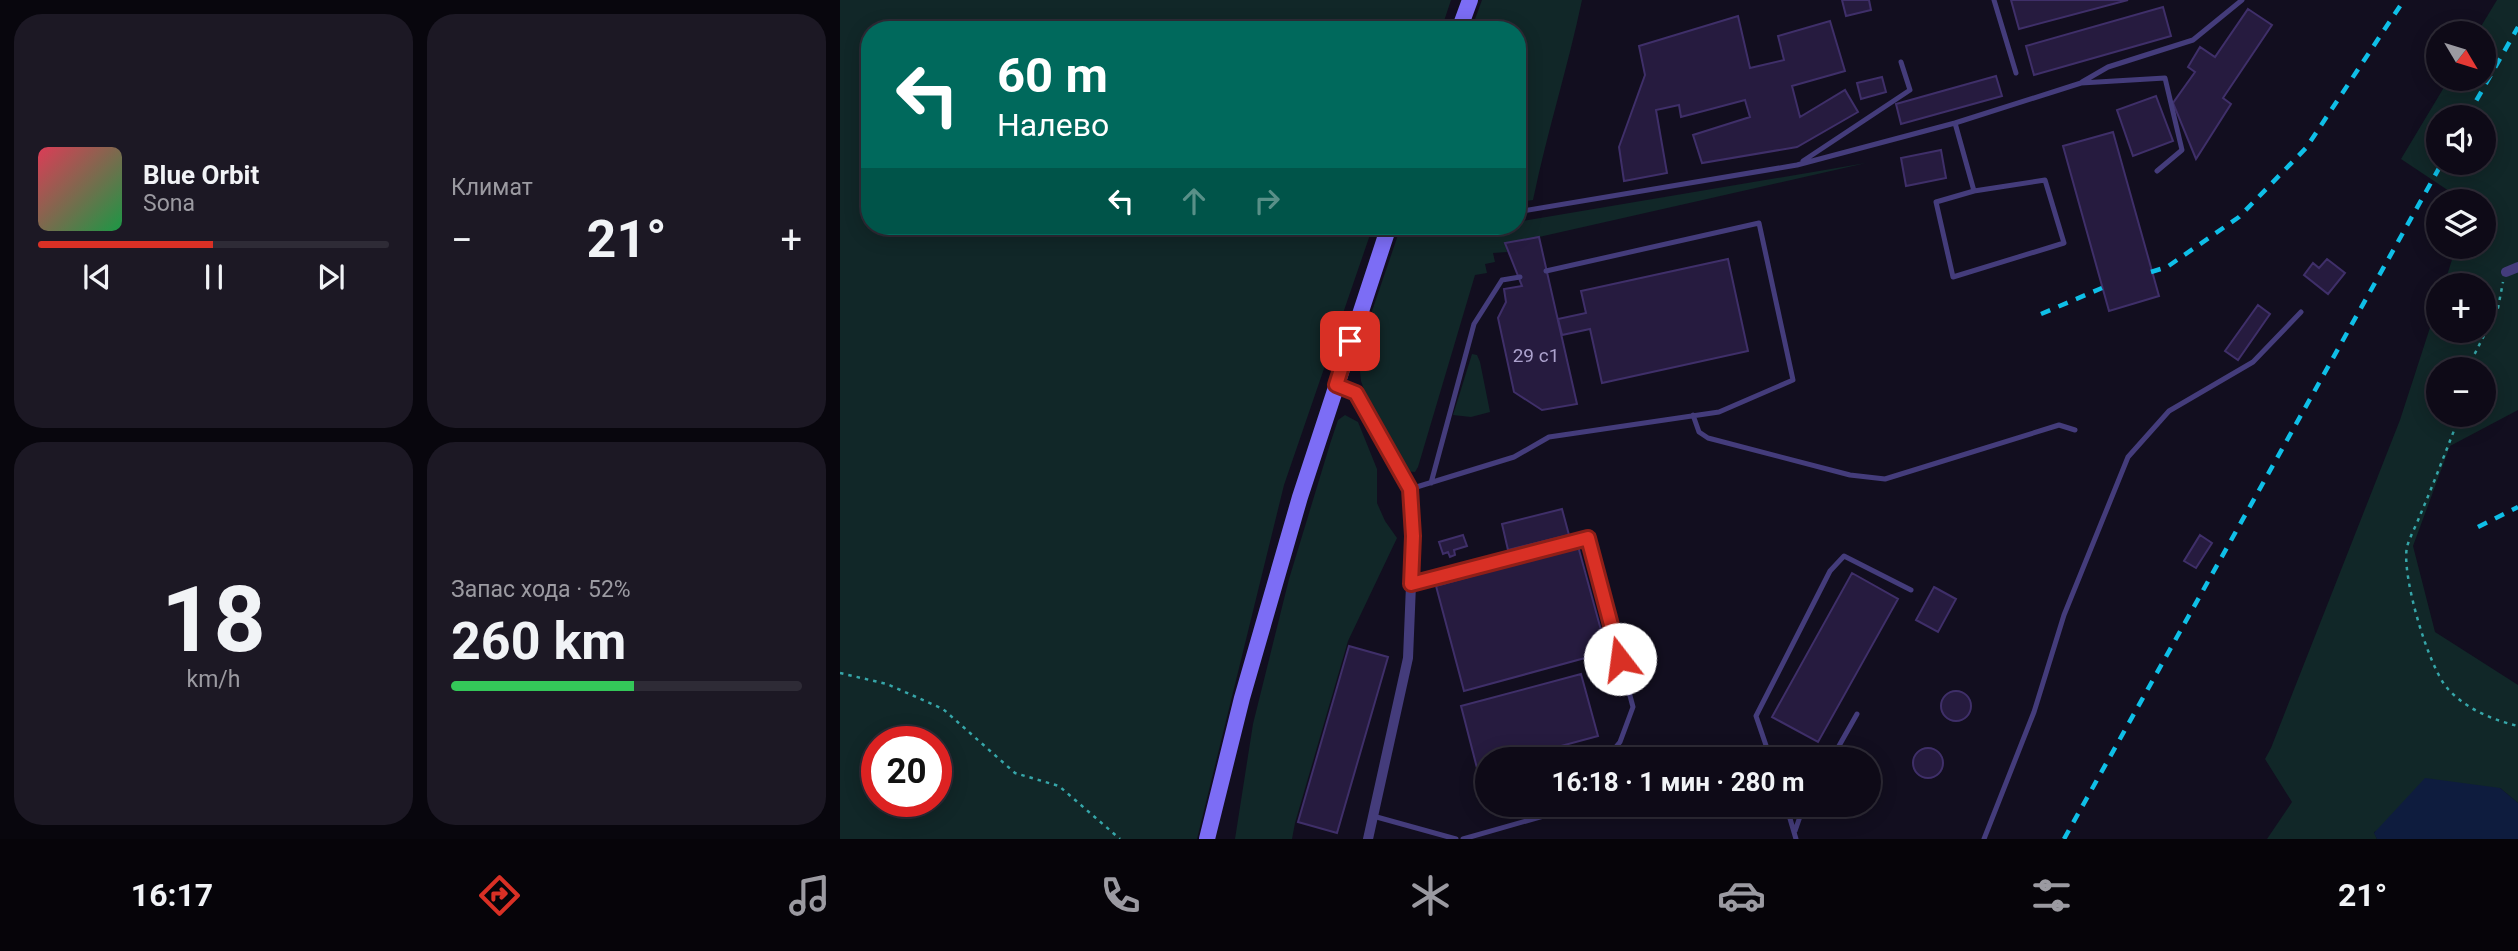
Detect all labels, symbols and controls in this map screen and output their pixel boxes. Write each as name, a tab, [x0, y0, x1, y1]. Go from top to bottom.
north arrow	[2426, 21, 2496, 91]
map controls	[2426, 21, 2496, 427]
text: 60 m	[997, 47, 1108, 104]
icon: left	[882, 49, 973, 140]
button: sound	[2426, 105, 2496, 175]
text: Налево	[997, 106, 1109, 144]
text: Blue Orbit	[143, 160, 259, 190]
text: Климат	[451, 174, 533, 201]
icon: left	[1102, 182, 1140, 220]
icon: ahead	[1175, 182, 1213, 220]
icon: right	[1248, 182, 1286, 220]
button: layers	[2426, 189, 2496, 259]
text: Sona	[143, 190, 195, 217]
text: 21°	[587, 209, 667, 270]
text: −	[451, 218, 473, 262]
text: +	[780, 218, 802, 262]
icon: previous	[78, 258, 116, 296]
icon: pause	[195, 258, 233, 296]
icon: next	[312, 258, 350, 296]
button: +	[2426, 273, 2496, 343]
pin	[1320, 311, 1380, 371]
icon: arrive	[1331, 322, 1369, 360]
house number: 29 с1	[1513, 344, 1559, 367]
button: −	[2426, 357, 2496, 427]
text: 18	[161, 567, 266, 673]
text: Запас хода · 52%	[451, 576, 631, 603]
text: 260 km	[451, 611, 626, 672]
position arrow	[1583, 622, 1657, 696]
text: km/h	[187, 666, 241, 693]
speed limit sign: 20	[861, 726, 952, 817]
text: 16:18 · 1 мин · 280 m	[1552, 767, 1804, 797]
icon: directions	[475, 871, 524, 920]
icon: music	[785, 871, 834, 920]
icon: phone	[1096, 871, 1145, 920]
icon: climate	[1406, 871, 1455, 920]
icon: car	[1717, 871, 1766, 920]
icon: filters	[2027, 871, 2076, 920]
text: 16:17	[131, 876, 213, 914]
text: 21°	[2338, 876, 2387, 914]

